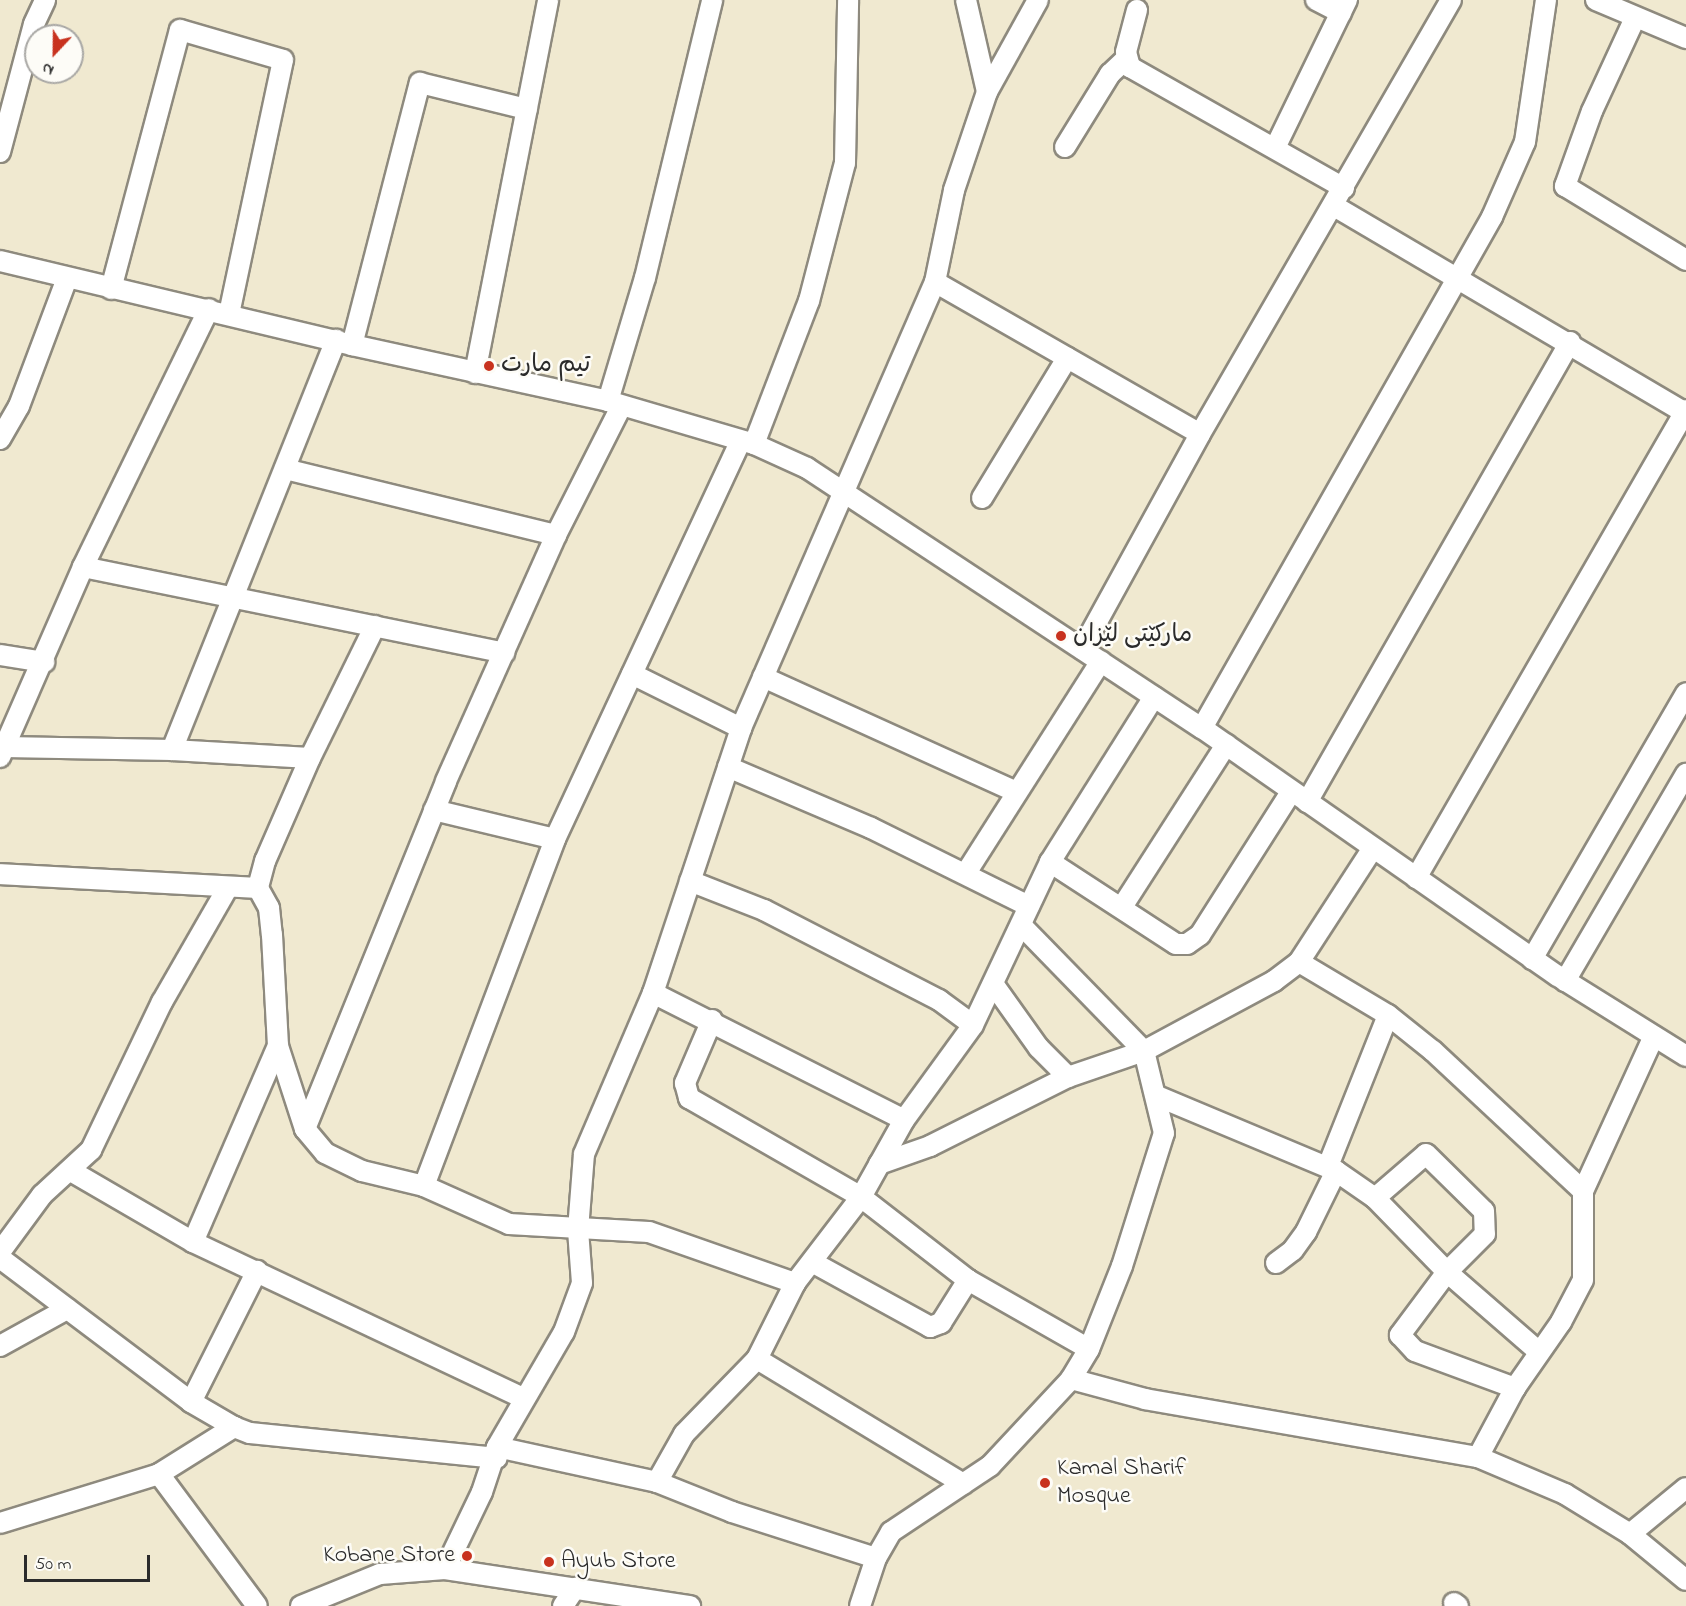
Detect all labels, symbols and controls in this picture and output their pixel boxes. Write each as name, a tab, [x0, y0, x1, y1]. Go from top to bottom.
north arrow	[24, 24, 84, 84]
text: N	[38, 56, 58, 82]
place label: تيم مارت	[501, 352, 590, 380]
marker: تيم مارت	[482, 359, 496, 373]
place label: مارکێتی لێزان	[1073, 622, 1192, 650]
marker: مارکێتی لێزان	[1054, 629, 1068, 643]
place label: Kamal Sharif Mosque	[1057, 1455, 1186, 1511]
marker: Kamal Sharif Mosque	[1038, 1476, 1052, 1490]
place label: Kobane Store	[323, 1542, 455, 1570]
scale bar	[27, 1543, 153, 1581]
place label: Ayub Store	[561, 1548, 676, 1576]
marker: Kobane Store	[460, 1549, 474, 1563]
text: 50 m	[35, 1552, 72, 1578]
marker: Ayub Store	[542, 1555, 556, 1569]

